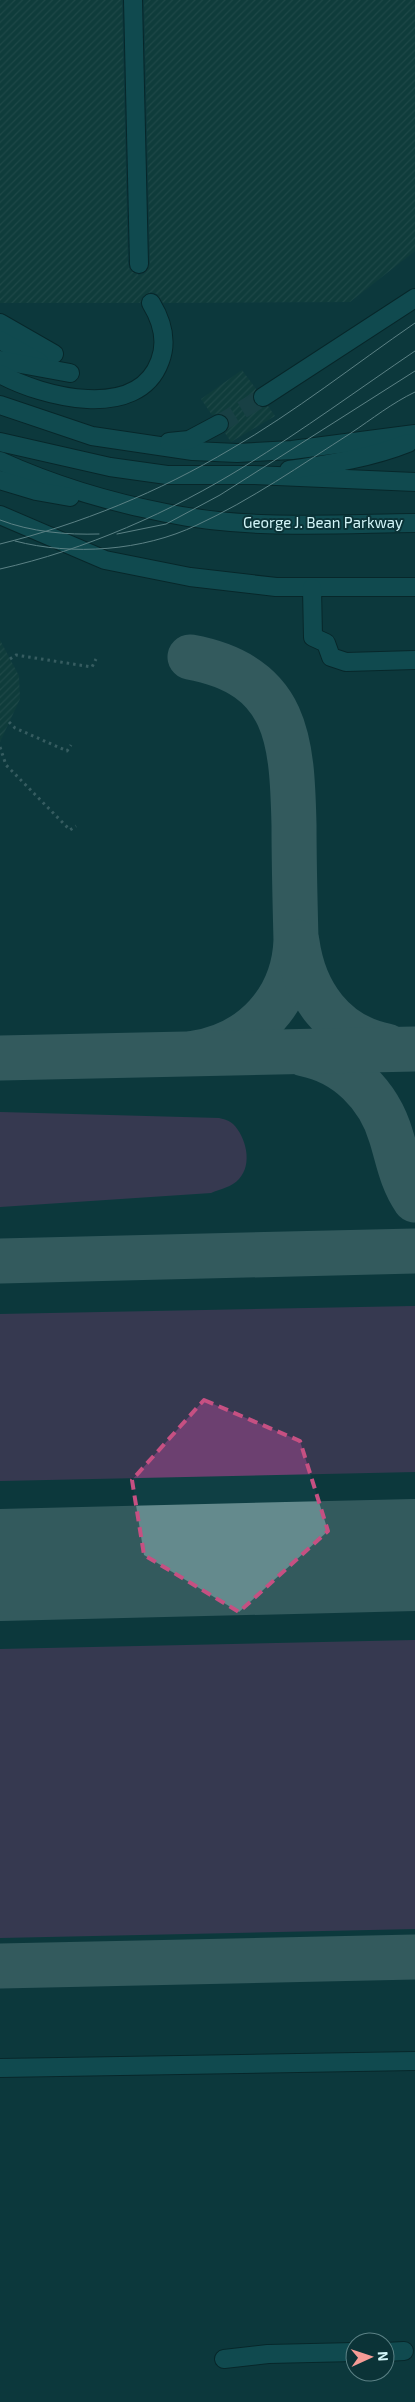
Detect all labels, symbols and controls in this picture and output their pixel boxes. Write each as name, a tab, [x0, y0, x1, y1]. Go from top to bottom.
street label: George J. Bean Parkway	[243, 513, 403, 531]
north arrow	[345, 2332, 395, 2382]
text: N	[375, 2351, 392, 2362]

